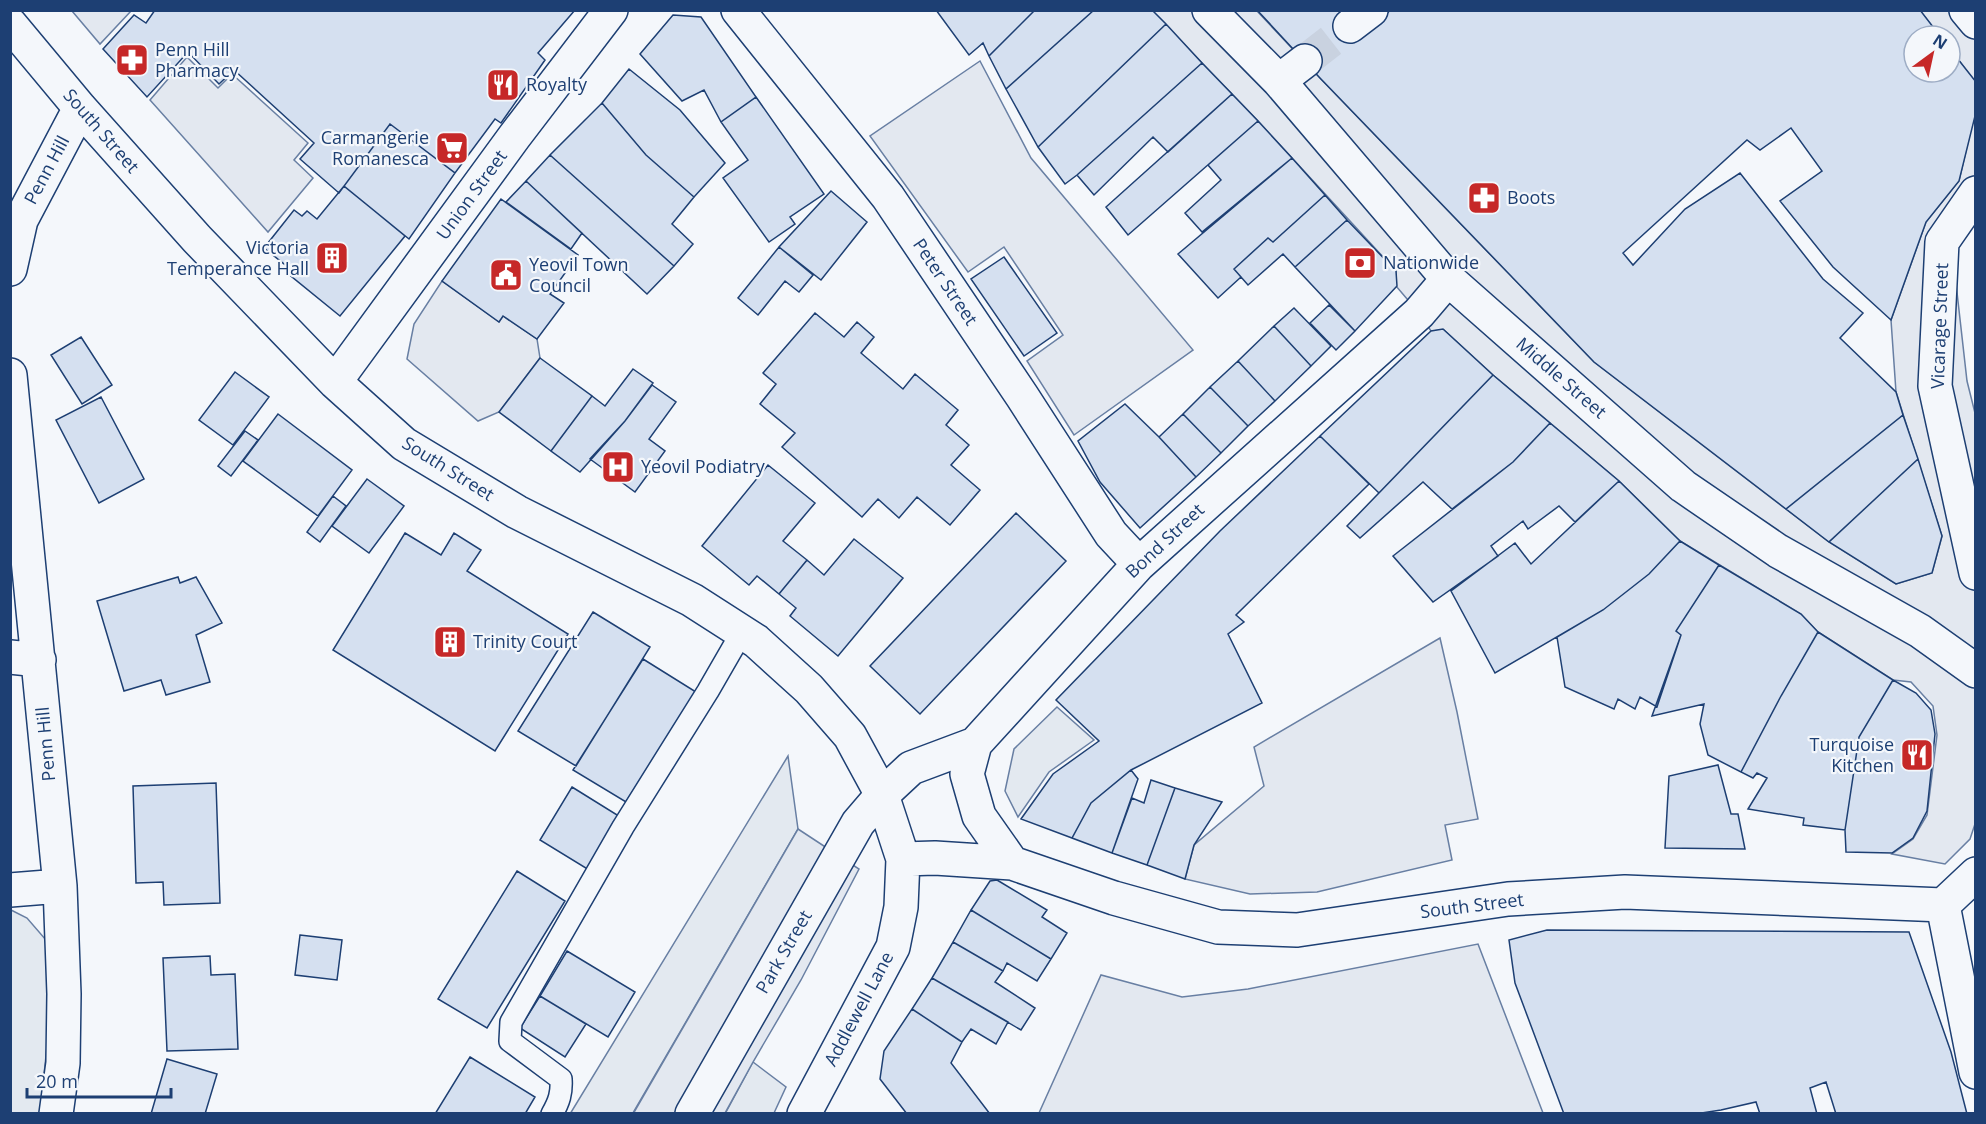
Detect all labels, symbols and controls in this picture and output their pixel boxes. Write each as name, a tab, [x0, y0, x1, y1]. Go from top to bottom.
north arrow	[1902, 24, 1962, 84]
text: N	[1929, 29, 1952, 54]
place label: Penn Hill Pharmacy	[155, 37, 240, 82]
pharmacy icon: Penn Hill Pharmacy	[114, 42, 150, 78]
restaurant icon: Royalty	[485, 67, 521, 103]
place label: Royalty	[526, 72, 588, 96]
street label: South Street	[59, 83, 145, 178]
place label: Carmangerie Romanesca	[321, 125, 429, 170]
supermarket icon: Carmangerie Romanesca	[434, 130, 470, 166]
street label: Penn Hill	[18, 131, 74, 208]
street label: Union Street	[430, 145, 512, 244]
pharmacy icon: Boots	[1466, 180, 1502, 216]
place label: Boots	[1507, 185, 1555, 209]
street label: Peter Street	[908, 233, 984, 330]
place label: Victoria Temperance Hall	[167, 235, 309, 280]
building icon: Victoria Temperance Hall	[314, 240, 350, 276]
bank icon: Nationwide	[1342, 245, 1378, 281]
place label: Nationwide	[1383, 250, 1479, 274]
place label: Yeovil Town Council	[529, 252, 628, 297]
public building icon: Yeovil Town Council	[488, 257, 524, 293]
street label: Vicarage Street	[1925, 263, 1953, 389]
street label: Middle Street	[1511, 331, 1612, 423]
street label: South Street	[398, 430, 499, 506]
hospital icon: Yeovil Podiatry	[600, 449, 636, 485]
place label: Yeovil Podiatry	[641, 454, 766, 478]
street label: Bond Street	[1120, 498, 1209, 583]
building icon: Trinity Court	[432, 624, 468, 660]
place label: Trinity Court	[473, 629, 577, 653]
street label: Penn Hill	[30, 706, 60, 782]
place label: Turquoise Kitchen	[1810, 732, 1894, 777]
restaurant icon: Turquoise Kitchen	[1899, 737, 1935, 773]
street label: South Street	[1419, 887, 1525, 923]
street label: Park Street	[750, 905, 817, 998]
street label: Addlewell Lane	[818, 947, 898, 1070]
scale bar	[27, 1061, 171, 1099]
text: 20 m	[36, 1069, 78, 1093]

